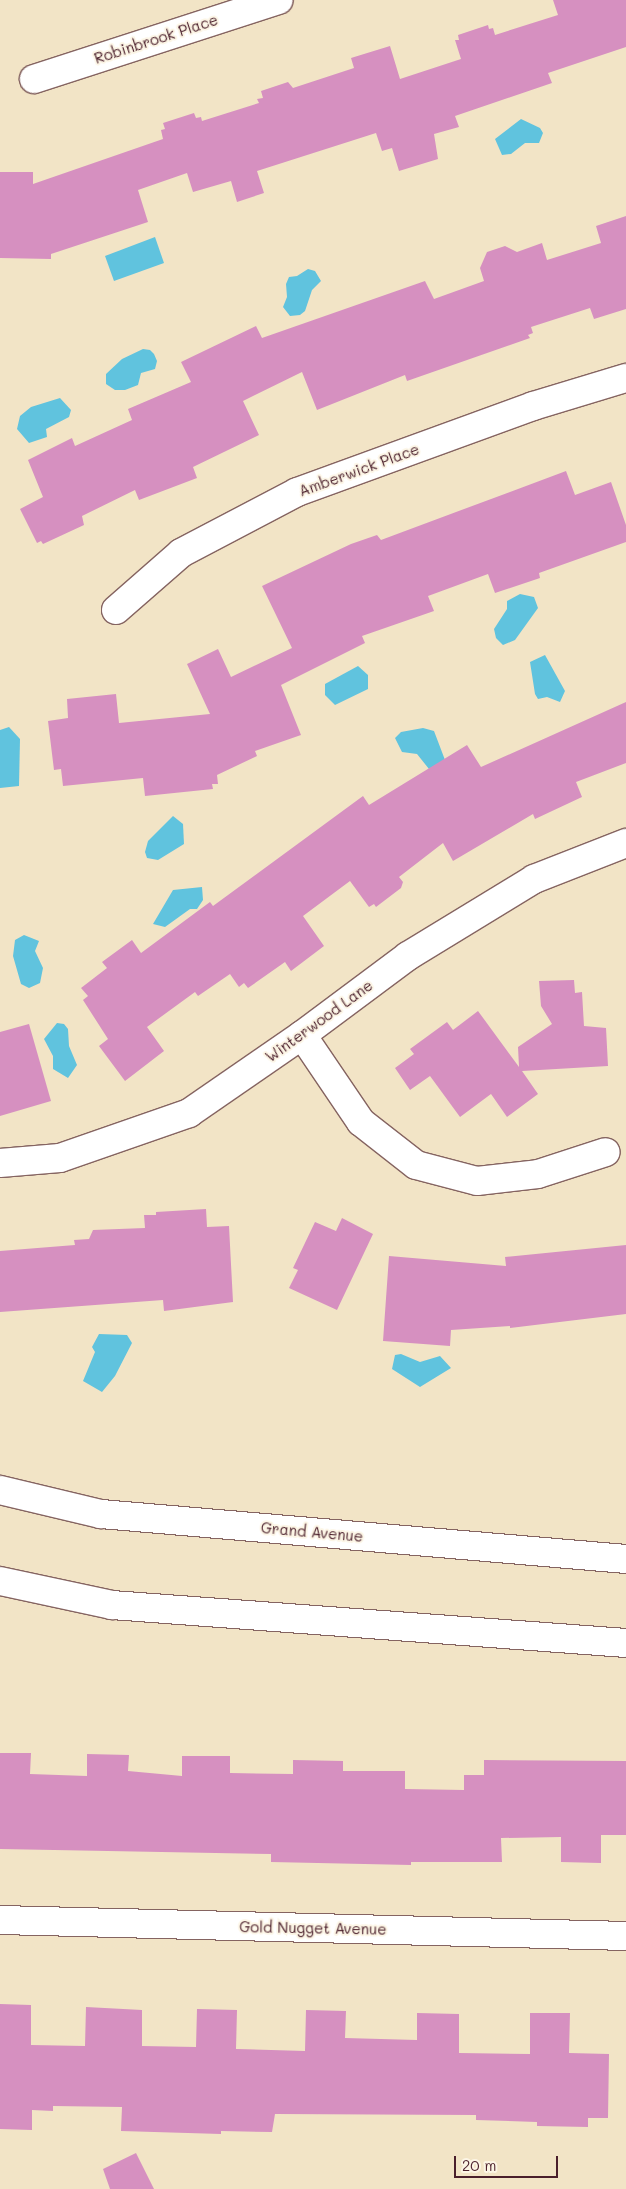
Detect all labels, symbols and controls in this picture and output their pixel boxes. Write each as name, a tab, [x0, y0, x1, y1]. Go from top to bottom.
street label: Robinbrook Place	[92, 11, 220, 67]
street label: Amberwick Place	[296, 440, 422, 500]
street label: Winterwood Lane	[262, 976, 376, 1066]
street label: Grand Avenue	[260, 1519, 364, 1545]
street label: Gold Nugget Avenue	[239, 1918, 387, 1938]
scale bar	[456, 2146, 560, 2178]
text: 20 m	[462, 2155, 496, 2175]

